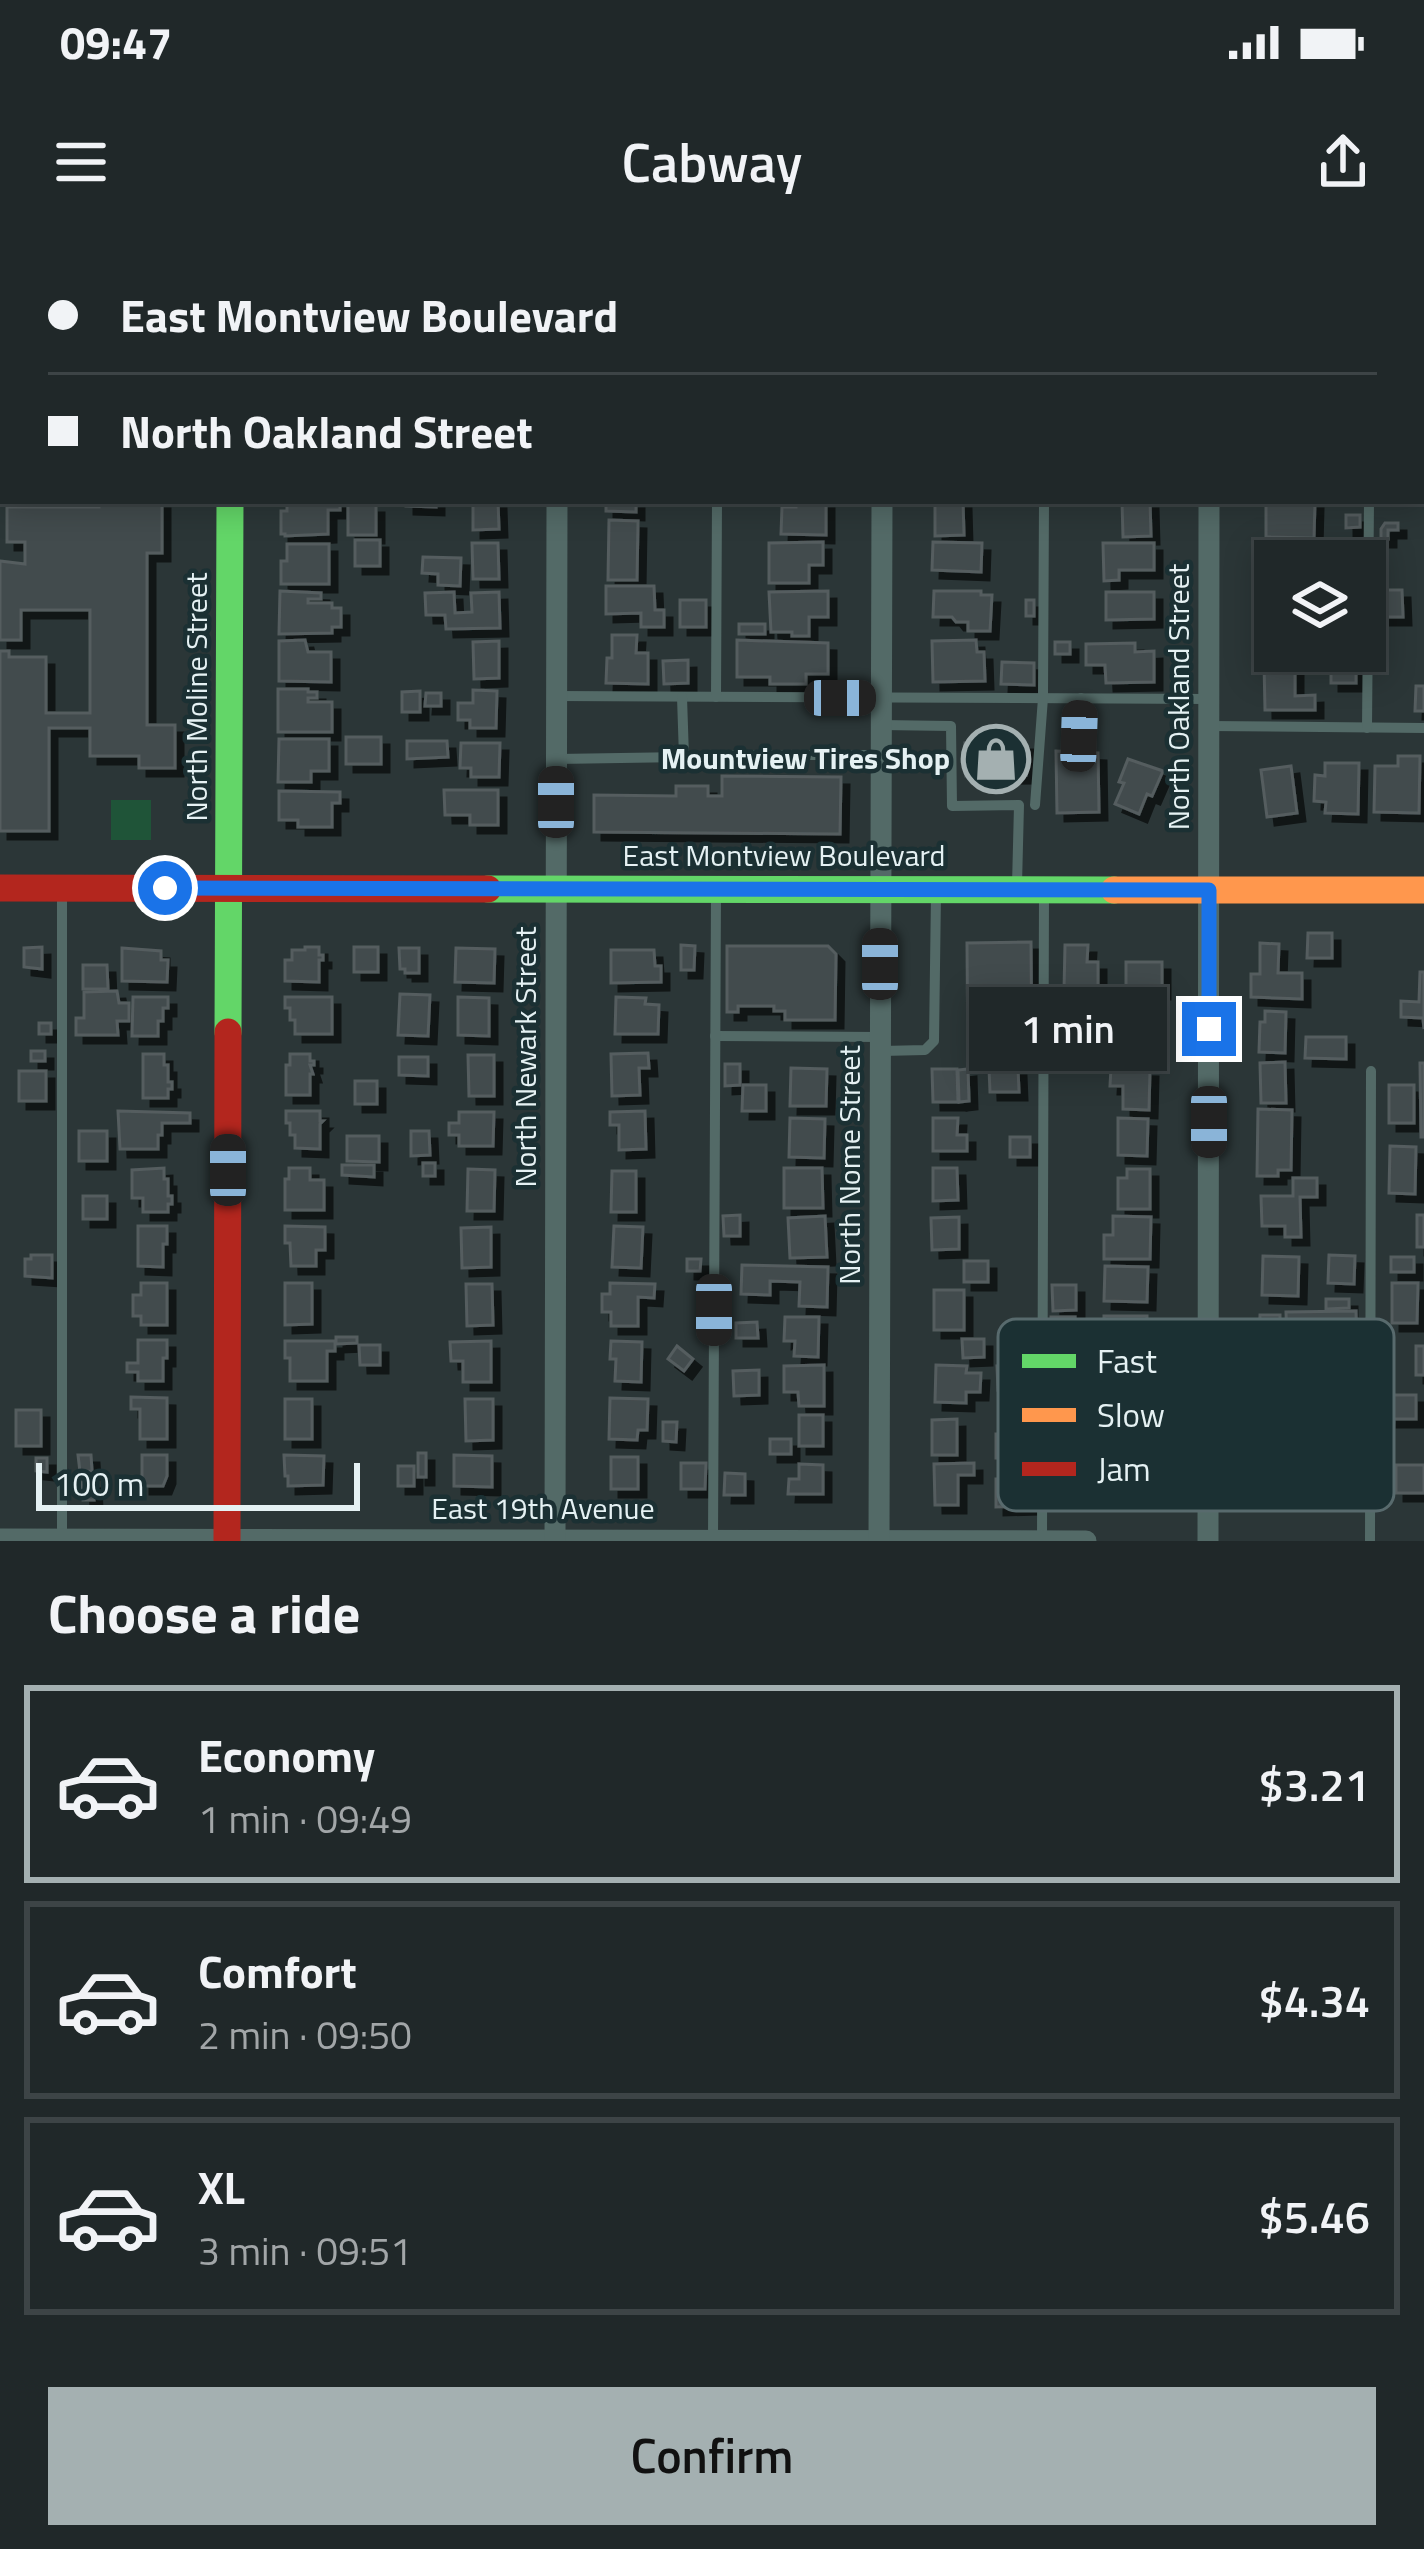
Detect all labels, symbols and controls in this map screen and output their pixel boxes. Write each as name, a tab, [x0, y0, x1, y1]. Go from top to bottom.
text: 09:47	[60, 8, 172, 76]
text: Cabway	[622, 121, 802, 203]
icon: menu	[48, 129, 114, 195]
icon: share	[1310, 129, 1376, 195]
text: East Montview Boulevard	[120, 281, 618, 349]
text: North Oakland Street	[120, 397, 533, 465]
map controls	[1254, 540, 1386, 672]
button: layers	[1254, 540, 1386, 672]
street label: North Oakland Street	[1155, 563, 1201, 830]
street label: North Moline Street	[173, 572, 219, 822]
car	[804, 680, 876, 716]
car	[1060, 699, 1098, 773]
shop icon: Mountview Tires Shop	[961, 724, 1031, 794]
place label: Mountview Tires Shop	[661, 735, 950, 781]
car	[538, 766, 574, 838]
street label: East Montview Boulevard	[623, 832, 945, 878]
route start	[138, 861, 192, 915]
street label: North Newark Street	[502, 926, 548, 1188]
car	[862, 928, 898, 1000]
callout: 1 min	[969, 987, 1167, 1071]
text: 1 min	[1021, 999, 1115, 1058]
route end	[1182, 1002, 1236, 1056]
street label: North Nome Street	[826, 1045, 872, 1285]
car	[1191, 1086, 1227, 1158]
car	[210, 1134, 246, 1206]
car	[696, 1274, 732, 1346]
legend	[998, 1319, 1394, 1511]
text: Fast	[1097, 1336, 1157, 1386]
text: Slow	[1097, 1390, 1165, 1440]
text: Jam	[1097, 1444, 1151, 1494]
scale bar	[36, 1457, 360, 1510]
text: 100 m	[54, 1459, 144, 1509]
street label: East 19th Avenue	[431, 1485, 655, 1531]
text: Choose a ride	[48, 1572, 360, 1654]
text: Economy	[198, 1721, 375, 1789]
icon: car	[54, 1730, 162, 1838]
text: $3.21	[1258, 1750, 1370, 1818]
text: 1 min · 09:49	[198, 1789, 412, 1848]
text: Comfort	[198, 1937, 357, 2005]
icon: car	[54, 1946, 162, 2054]
text: $4.34	[1258, 1966, 1370, 2034]
text: 2 min · 09:50	[198, 2005, 412, 2064]
text: XL	[198, 2153, 245, 2221]
icon: car	[54, 2162, 162, 2270]
text: $5.46	[1258, 2182, 1370, 2250]
text: 3 min · 09:51	[198, 2221, 412, 2280]
button: Confirm	[48, 2387, 1376, 2525]

